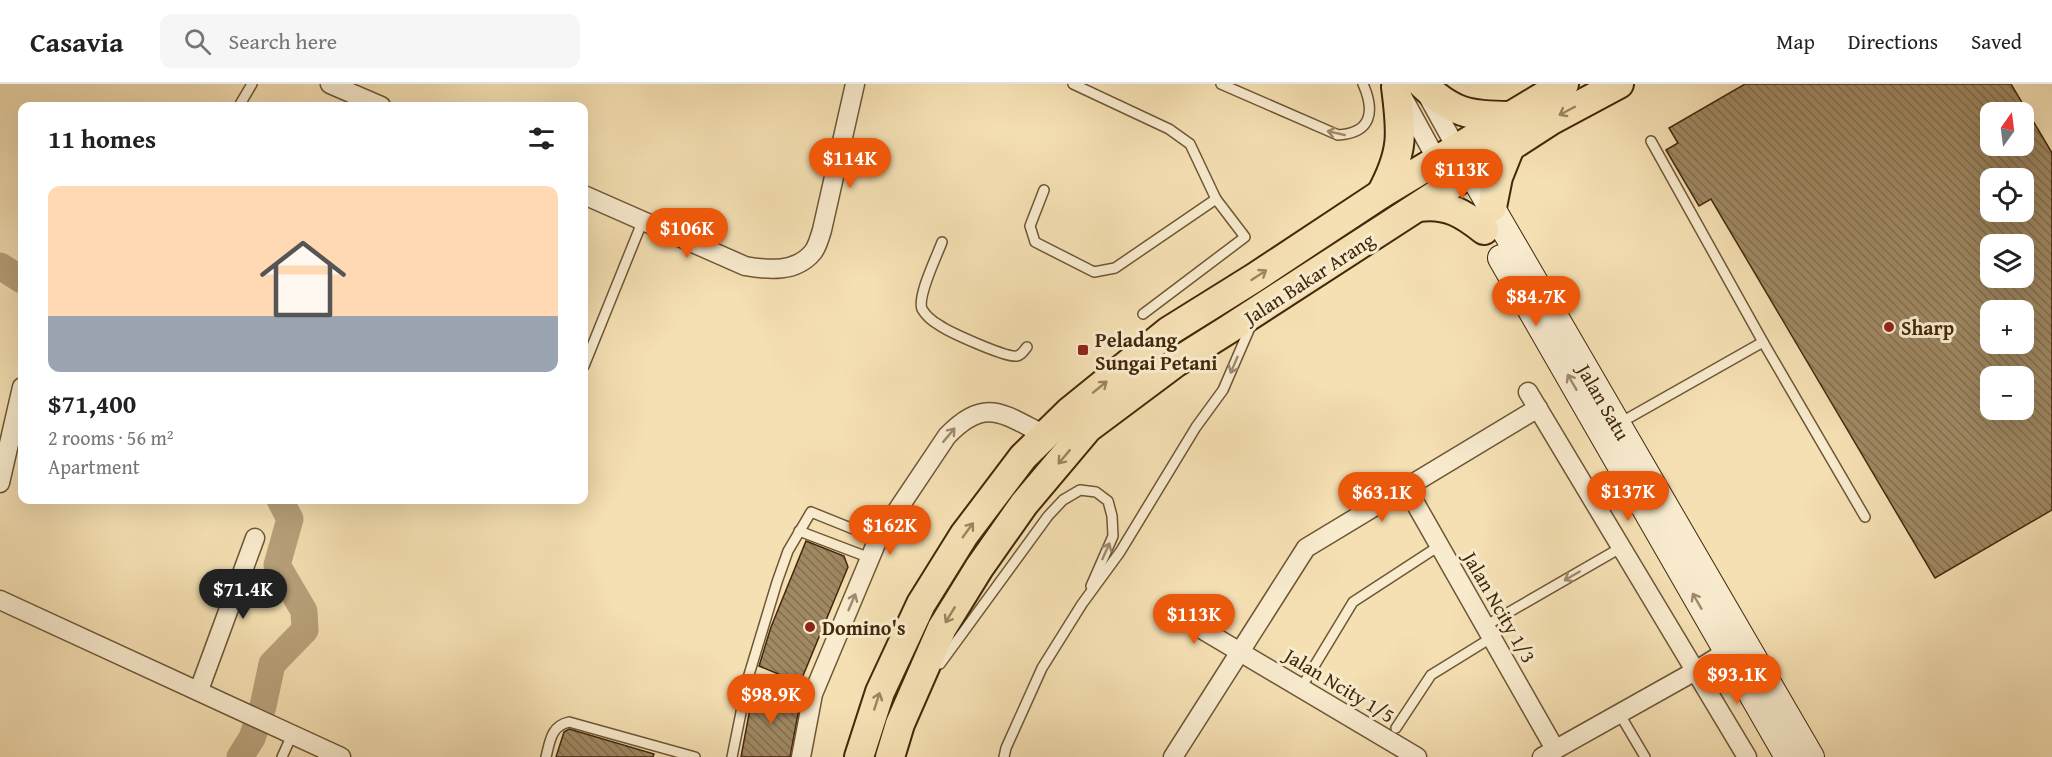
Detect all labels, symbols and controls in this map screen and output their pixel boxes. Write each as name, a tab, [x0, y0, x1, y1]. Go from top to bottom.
search box	[160, 14, 580, 68]
text: Casavia	[30, 21, 124, 62]
icon: search	[181, 25, 214, 58]
text: Search here	[229, 25, 337, 57]
text: Map	[1776, 26, 1815, 57]
text: Directions	[1848, 26, 1938, 57]
text: Saved	[1971, 26, 2022, 57]
north arrow	[1980, 102, 2034, 156]
map controls	[1980, 102, 2034, 420]
one-way arrow	[1559, 106, 1577, 118]
text: 11 homes	[48, 119, 156, 158]
icon: filters	[525, 122, 558, 155]
one-way arrow	[1327, 126, 1346, 138]
pin: $114K	[808, 138, 892, 189]
text: $114K	[823, 143, 877, 172]
pin: $113K	[1420, 149, 1504, 200]
text: $113K	[1435, 154, 1489, 183]
button: locate	[1980, 168, 2034, 222]
pin: $106K	[645, 208, 729, 259]
text: $106K	[660, 213, 714, 242]
icon: home	[249, 225, 357, 333]
street label: Jalan Bakar Arang	[1236, 225, 1380, 333]
button: layers	[1980, 234, 2034, 288]
one-way arrow	[1250, 269, 1267, 281]
pin: $84.7K	[1487, 276, 1585, 327]
text: $84.7K	[1506, 281, 1566, 310]
button: +	[1980, 300, 2034, 354]
place label: Sharp	[1901, 313, 1954, 342]
marker: Sharp	[1882, 320, 1896, 334]
place label: Peladang Sungai Petani	[1095, 325, 1217, 377]
marker: Peladang Sungai Petani	[1076, 343, 1090, 357]
one-way arrow	[1228, 356, 1239, 374]
street label: Jalan Satu	[1569, 356, 1638, 446]
button: −	[1980, 366, 2034, 420]
one-way arrow	[1566, 374, 1577, 392]
one-way arrow	[1091, 381, 1107, 394]
text: $71,400	[48, 384, 136, 423]
text: 2 rooms · 56 m²	[48, 423, 174, 452]
one-way arrow	[942, 428, 956, 443]
one-way arrow	[1057, 449, 1070, 465]
text: Apartment	[48, 452, 140, 481]
pin: $137K	[1586, 471, 1670, 522]
pin: $63.1K	[1333, 472, 1431, 523]
text: $137K	[1601, 476, 1655, 505]
text: $63.1K	[1352, 477, 1412, 506]
pin: $162K	[848, 505, 932, 556]
text: $162K	[863, 510, 917, 539]
one-way arrow	[962, 522, 974, 538]
one-way arrow	[1101, 542, 1112, 560]
street label: Jalan Ncity 1/3	[1455, 543, 1544, 668]
pin: $71.4K	[194, 569, 292, 620]
one-way arrow	[1563, 571, 1580, 583]
text: $71.4K	[213, 574, 273, 603]
one-way arrow	[1691, 593, 1703, 610]
one-way arrow	[846, 594, 858, 612]
pin: $113K	[1152, 594, 1236, 645]
text: $113K	[1167, 599, 1221, 628]
one-way arrow	[944, 606, 956, 623]
place label: Domino's	[822, 613, 906, 642]
marker: Domino's	[803, 620, 817, 634]
street label: Jalan Ncity 1/5	[1277, 639, 1401, 729]
pin: $93.1K	[1688, 654, 1786, 705]
text: $93.1K	[1707, 659, 1767, 688]
pin: $98.9K	[722, 674, 820, 725]
text: $98.9K	[741, 679, 801, 708]
one-way arrow	[872, 692, 883, 711]

